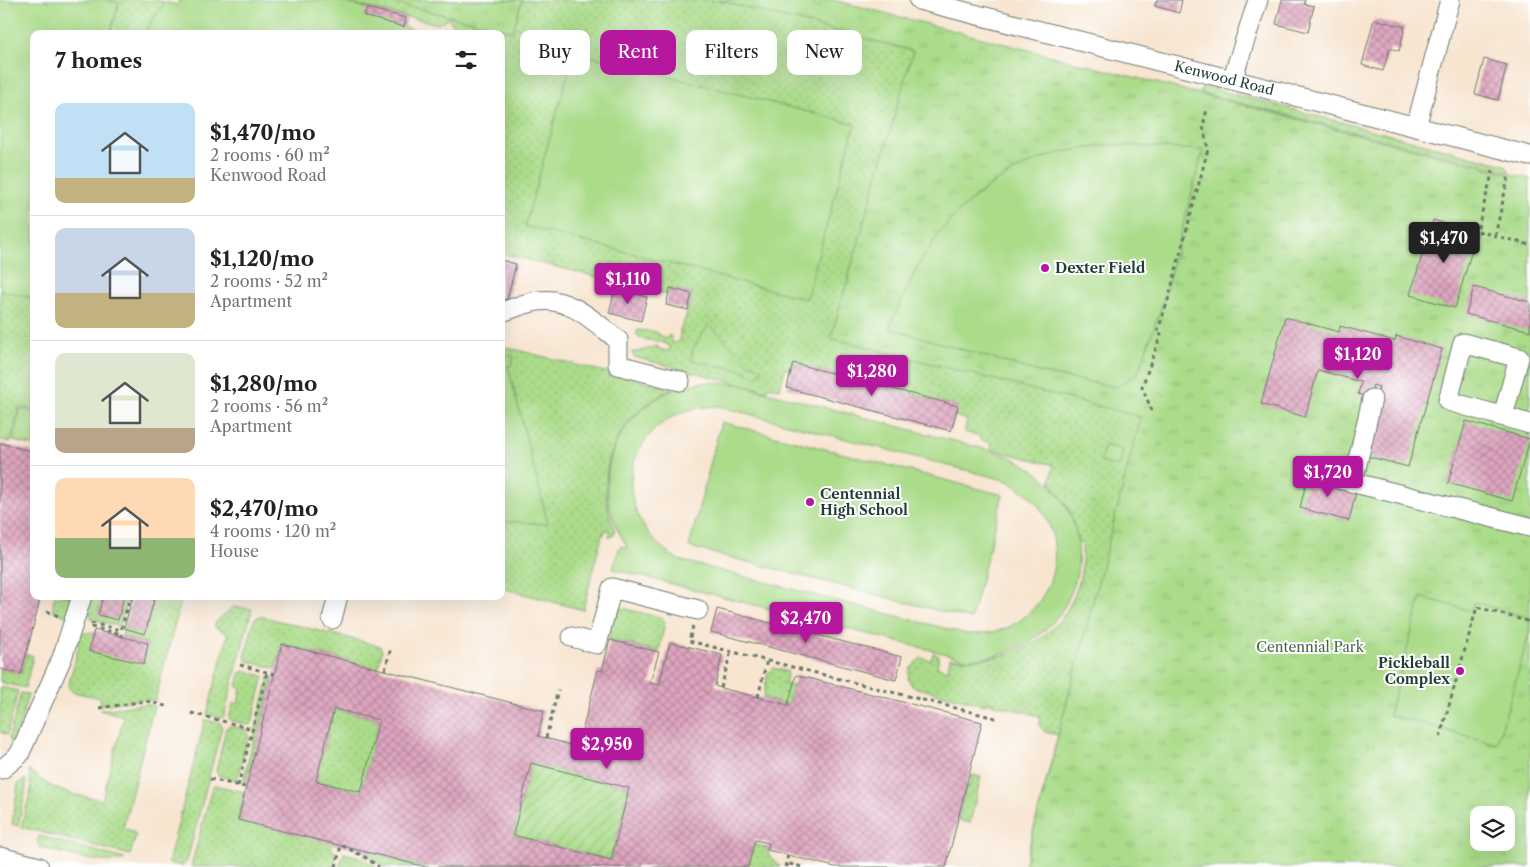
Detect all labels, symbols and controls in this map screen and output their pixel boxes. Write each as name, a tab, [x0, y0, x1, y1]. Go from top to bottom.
chip: Buy	[520, 30, 590, 75]
chip: Rent	[600, 30, 676, 75]
chip: Filters	[686, 30, 777, 75]
chip: New	[787, 30, 862, 75]
icon: filters	[452, 46, 480, 74]
text: 7 homes	[55, 48, 142, 73]
street label: Kenwood Road	[1173, 57, 1276, 99]
text: $1,470/mo	[210, 120, 316, 145]
icon: home	[95, 123, 155, 183]
text: 2 rooms · 60 m²	[210, 145, 330, 165]
text: Kenwood Road	[210, 165, 327, 185]
pin: $1,470	[1403, 222, 1485, 264]
text: $1,470	[1420, 228, 1468, 248]
text: $1,120/mo	[210, 246, 314, 271]
icon: home	[95, 248, 155, 308]
place label: Dexter Field	[1055, 259, 1146, 277]
pin: $1,110	[587, 262, 669, 305]
marker: Dexter Field	[1039, 262, 1051, 274]
text: $1,110	[606, 269, 650, 289]
text: 2 rooms · 52 m²	[210, 271, 328, 291]
text: Apartment	[210, 291, 292, 311]
pin: $1,120	[1317, 338, 1399, 380]
text: $1,120	[1334, 344, 1382, 364]
pin: $1,280	[831, 354, 913, 397]
text: $1,280	[847, 361, 897, 381]
text: $1,280/mo	[210, 371, 317, 396]
icon: home	[95, 373, 155, 433]
text: 2 rooms · 56 m²	[210, 396, 328, 416]
text: Apartment	[210, 416, 292, 436]
pin: $1,720	[1287, 456, 1369, 498]
text: $1,720	[1304, 462, 1352, 482]
place label: Centennial High School	[820, 485, 908, 519]
text: $2,470/mo	[210, 496, 318, 521]
marker: Centennial High School	[804, 496, 816, 508]
icon: home	[95, 498, 155, 558]
text: 4 rooms · 120 m²	[210, 521, 336, 541]
text: House	[210, 541, 259, 561]
pin: $2,470	[765, 602, 847, 644]
text: $2,470	[781, 608, 831, 628]
park label: Centennial Park	[1256, 638, 1365, 656]
place label: Pickleball Complex	[1378, 654, 1451, 688]
marker: Pickleball Complex	[1454, 665, 1466, 677]
pin: $2,950	[566, 728, 648, 770]
text: $2,950	[582, 734, 632, 754]
map controls	[1470, 806, 1515, 851]
button: layers	[1470, 806, 1515, 851]

